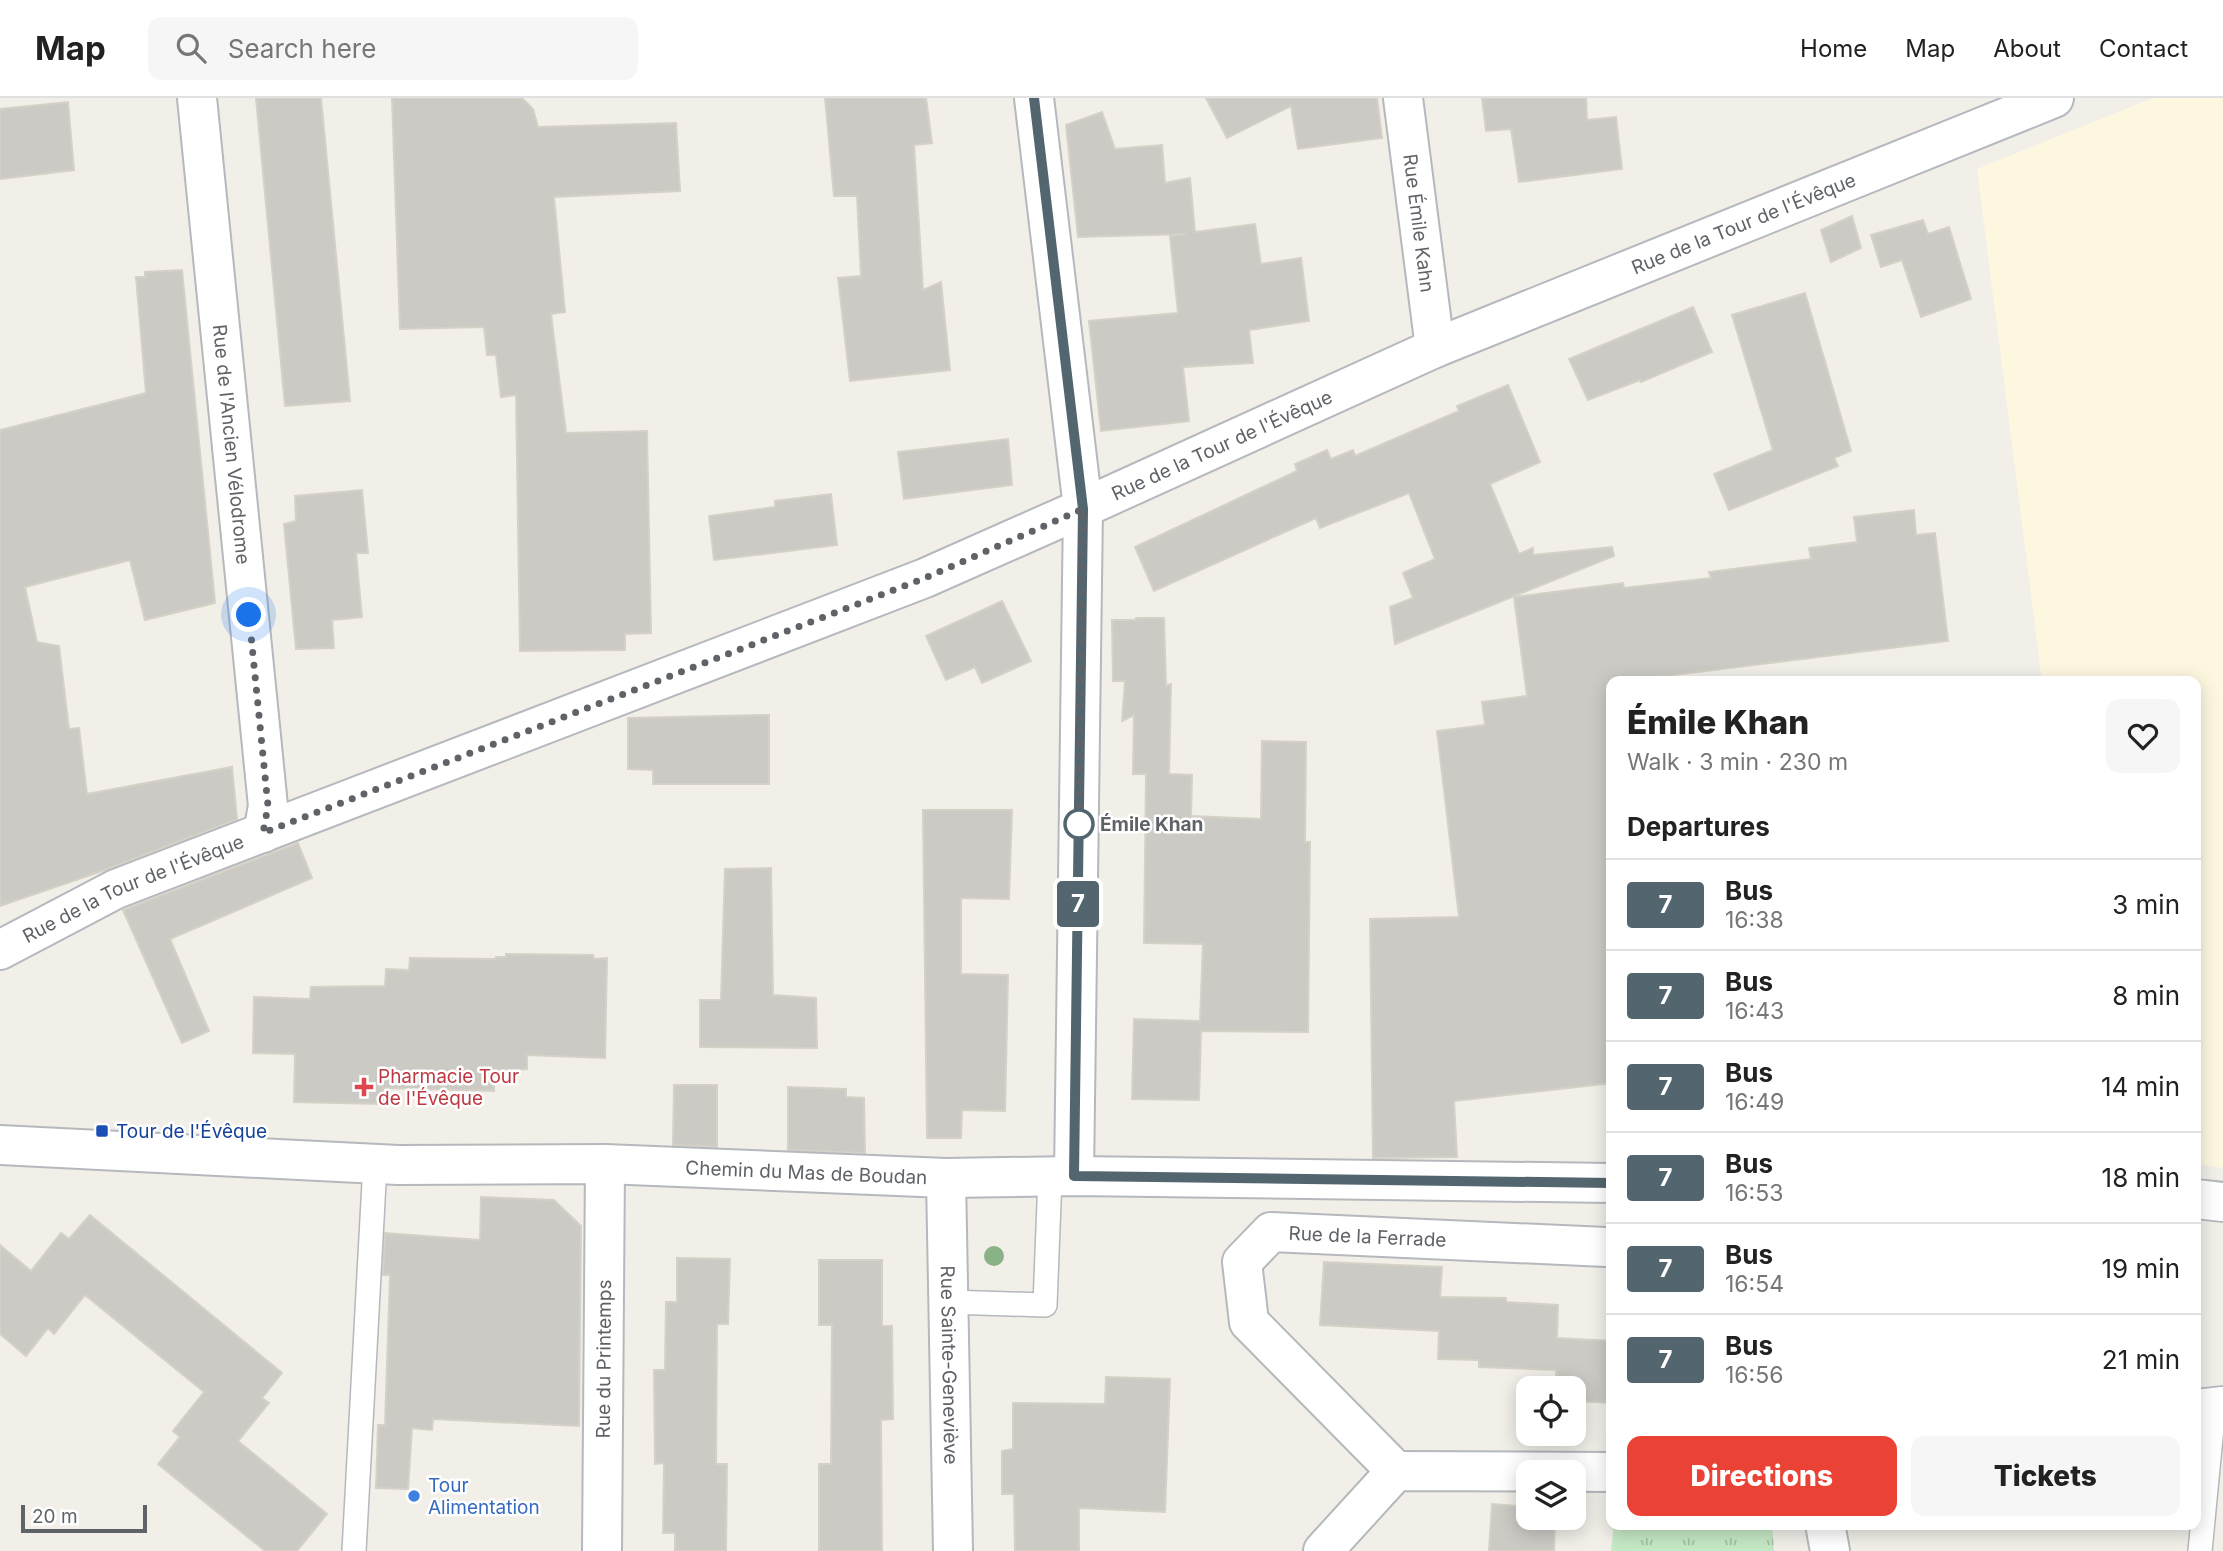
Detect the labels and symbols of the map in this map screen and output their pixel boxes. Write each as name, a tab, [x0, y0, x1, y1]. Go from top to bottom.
street label: Rue Émile Kahn	[1399, 152, 1439, 294]
street label: Rue de la Tour de l'Évêque	[1628, 168, 1859, 279]
street label: Rue de l'Ancien Vélodrome	[208, 323, 255, 565]
street label: Rue de la Tour de l'Évêque	[1108, 385, 1336, 505]
your location	[231, 597, 266, 632]
marker: Émile Khan	[1064, 809, 1094, 839]
place label: Émile Khan	[1100, 813, 1203, 836]
street label: Rue de la Tour de l'Évêque	[19, 830, 247, 948]
line badge: 7	[1055, 881, 1101, 927]
place label: Pharmacie Tour de l'Évêque	[378, 1065, 519, 1110]
marker: Pharmacie Tour de l'Évêque	[356, 1079, 372, 1095]
place label: Tour de l'Évêque	[116, 1119, 267, 1143]
marker: Tour de l'Évêque	[94, 1123, 110, 1139]
street label: Chemin du Mas de Boudan	[685, 1156, 928, 1189]
street label: Rue de la Ferrade	[1288, 1221, 1447, 1251]
street label: Rue Sainte-Geneviève	[936, 1265, 963, 1465]
street label: Rue du Printemps	[591, 1279, 616, 1439]
place label: Tour Alimentation	[428, 1474, 540, 1519]
marker: Tour Alimentation	[406, 1488, 422, 1504]
scale bar	[21, 1502, 147, 1534]

